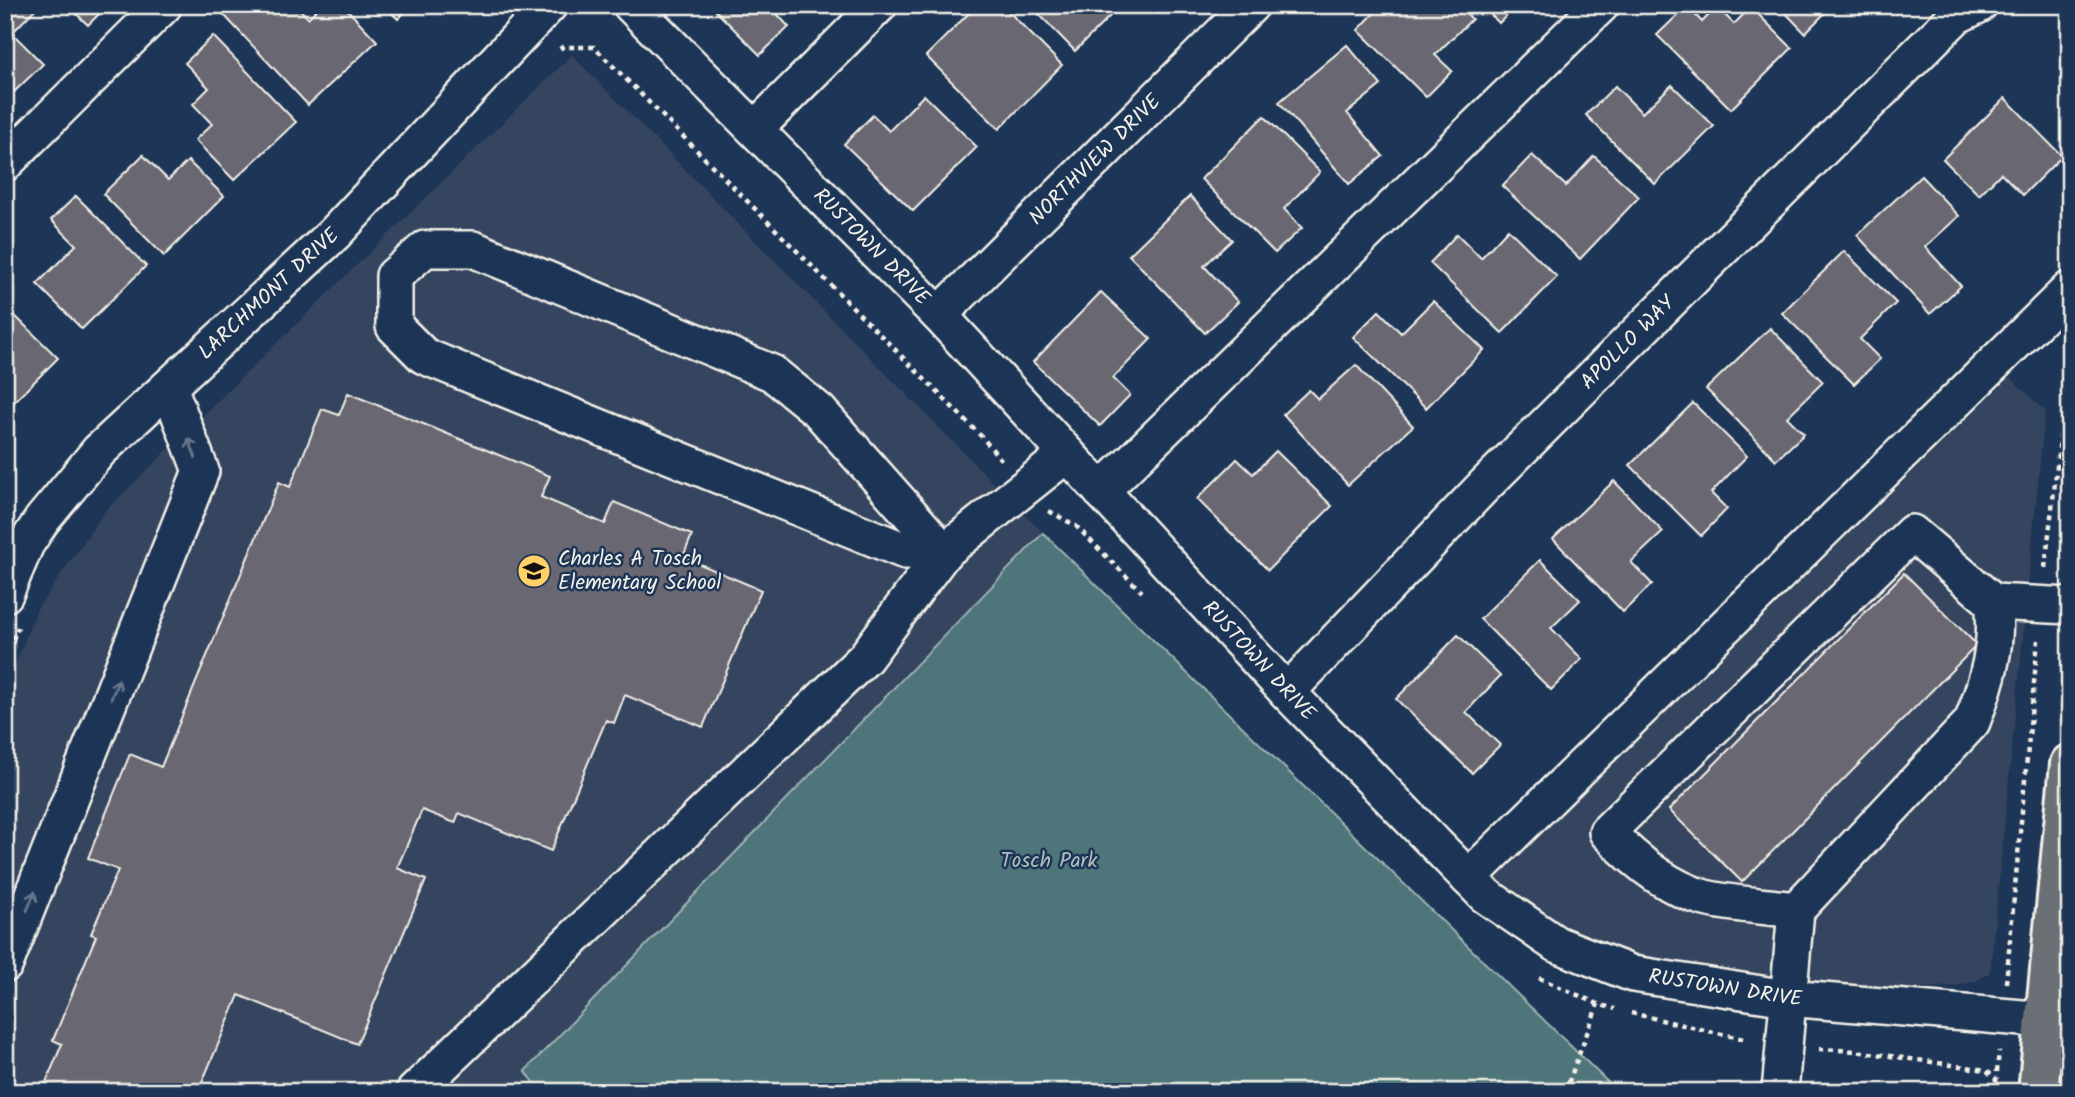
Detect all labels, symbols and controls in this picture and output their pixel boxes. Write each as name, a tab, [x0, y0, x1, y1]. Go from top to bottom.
street label: NORTHVIEW DRIVE	[1021, 86, 1169, 233]
street label: RUSTOWN DRIVE	[805, 180, 938, 314]
street label: LARCHMONT DRIVE	[191, 220, 348, 368]
street label: APOLLO WAY	[1573, 287, 1684, 398]
one-way arrow	[185, 437, 198, 459]
place label: Charles A Tosch Elementary School	[558, 543, 721, 600]
school or university icon: Charles A Tosch Elementary School	[515, 552, 553, 590]
street label: RUSTOWN DRIVE	[1194, 593, 1324, 729]
one-way arrow	[109, 679, 122, 701]
park label: Tosch Park	[1001, 845, 1098, 878]
one-way arrow	[25, 890, 38, 912]
street label: RUSTOWN DRIVE	[1646, 960, 1804, 1016]

